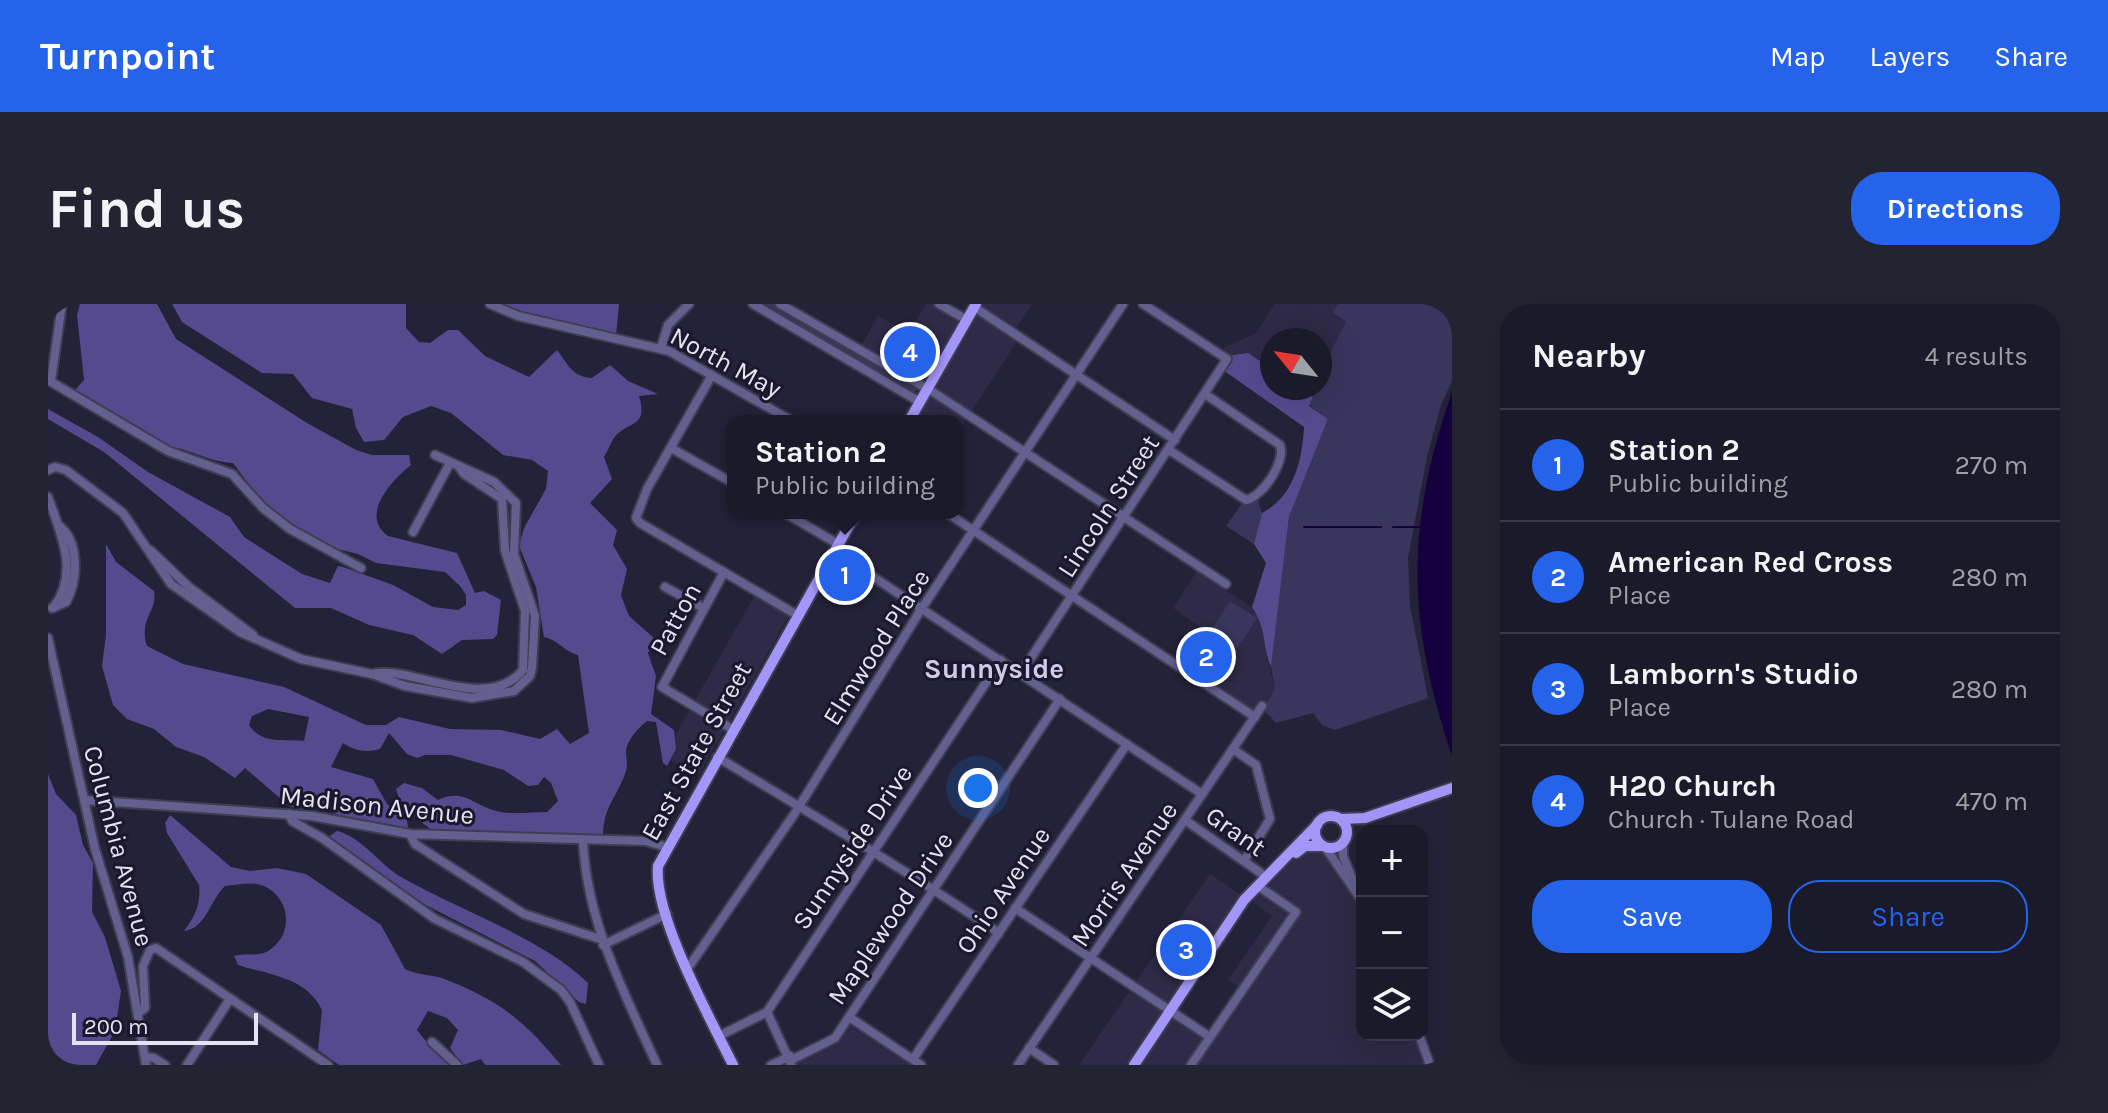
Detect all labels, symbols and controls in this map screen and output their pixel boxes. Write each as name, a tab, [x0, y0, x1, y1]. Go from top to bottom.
text: Turnpoint	[40, 34, 215, 79]
text: Map	[1770, 40, 1825, 73]
text: Layers	[1869, 40, 1950, 73]
text: Share	[1994, 40, 2068, 73]
button: Directions	[1851, 172, 2060, 245]
text: Find us	[48, 176, 245, 241]
street label: North May	[665, 320, 787, 405]
pin: 4	[884, 322, 936, 382]
north arrow	[1260, 328, 1332, 400]
text: Nearby	[1532, 336, 1646, 376]
text: 4 results	[1924, 341, 2028, 372]
popup	[727, 415, 963, 519]
street label: Lincoln Street	[1051, 429, 1166, 583]
text: Station 2	[1608, 432, 1740, 468]
text: Station 2	[755, 434, 887, 470]
text: 1	[1553, 450, 1563, 481]
text: 270 m	[1955, 450, 2028, 481]
text: Public building	[1608, 468, 1788, 499]
text: Public building	[755, 470, 935, 501]
text: American Red Cross	[1608, 544, 1893, 580]
pin: 1	[819, 545, 871, 605]
text: 2	[1550, 562, 1566, 593]
text: 280 m	[1951, 562, 2028, 593]
street label: Elmwood Place	[816, 564, 937, 731]
street label: Patton	[643, 578, 708, 661]
text: Place	[1608, 580, 1671, 611]
pin: 2	[1180, 627, 1232, 687]
district label: Sunnyside	[924, 652, 1064, 685]
text: Lamborn's Studio	[1608, 656, 1859, 692]
street label: East State Street	[635, 657, 758, 846]
text: 3	[1550, 674, 1566, 705]
text: 280 m	[1951, 674, 2028, 705]
text: Place	[1608, 692, 1671, 723]
street label: Columbia Avenue	[77, 742, 160, 950]
street label: Sunnyside Drive	[786, 759, 919, 936]
your location	[958, 768, 998, 808]
text: H20 Church	[1608, 768, 1777, 804]
street label: Madison Avenue	[278, 780, 475, 831]
text: 4	[1550, 786, 1566, 817]
text: 470 m	[1955, 786, 2028, 817]
street label: Morris Avenue	[1065, 796, 1184, 953]
street label: Grant	[1200, 800, 1272, 863]
text: Church · Tulane Road	[1608, 804, 1855, 835]
street label: Ohio Avenue	[950, 821, 1057, 960]
map controls	[1356, 825, 1428, 1041]
button: +	[1356, 825, 1428, 897]
street label: Maplewood Drive	[821, 826, 960, 1011]
button: Save	[1532, 880, 1772, 953]
button: Share	[1788, 880, 2028, 953]
button: −	[1356, 897, 1428, 969]
pin: 3	[1160, 920, 1212, 980]
button: layers	[1356, 969, 1428, 1041]
scale bar	[72, 1009, 258, 1045]
text: 200 m	[84, 1014, 149, 1040]

